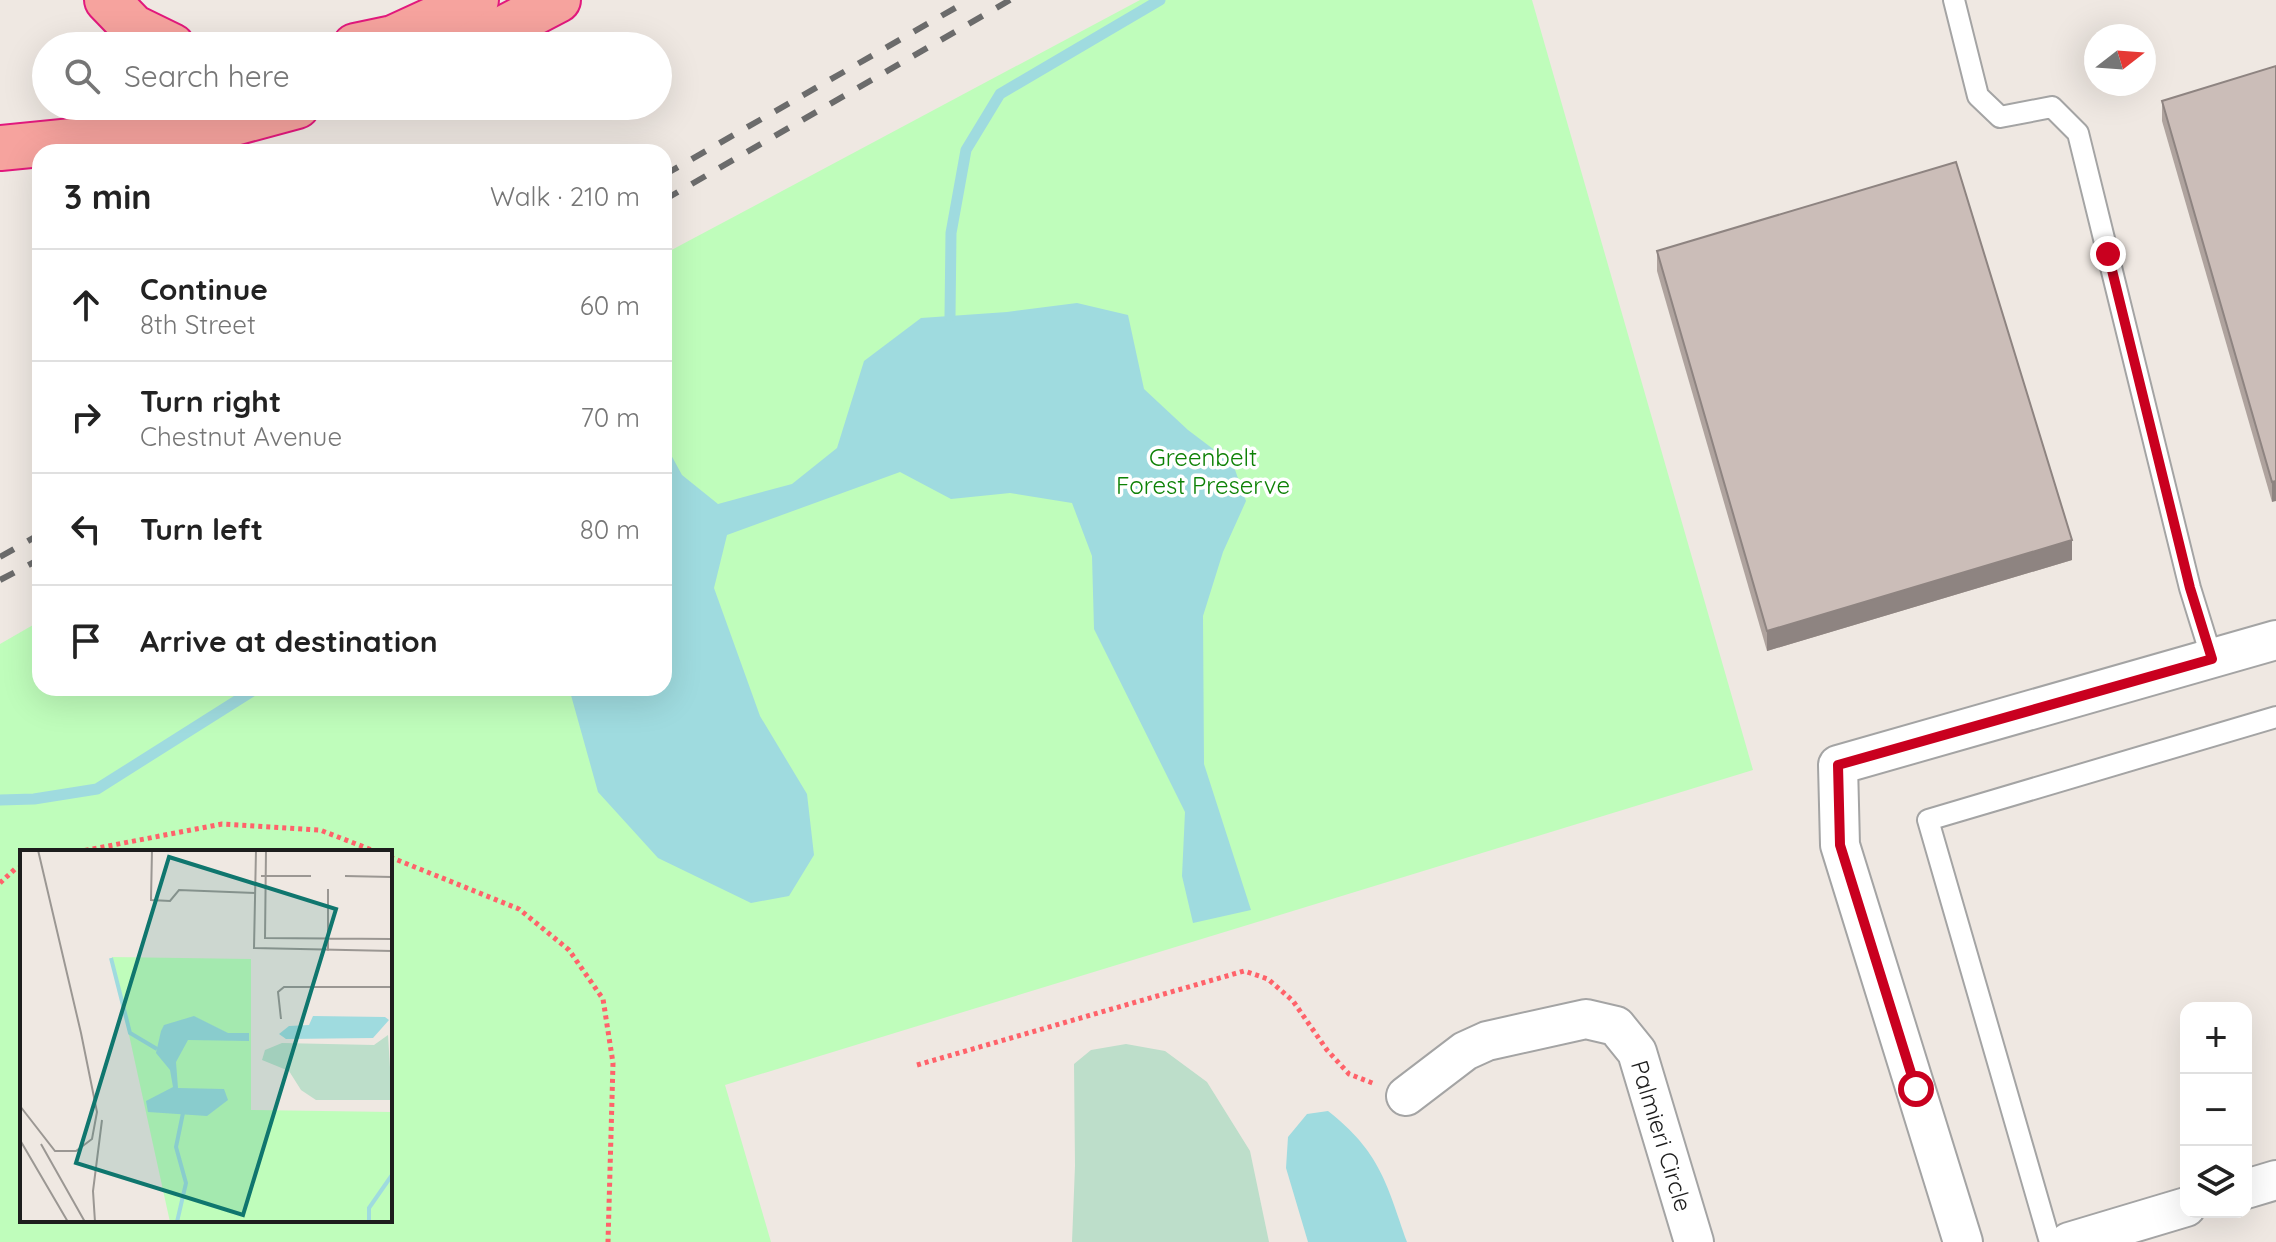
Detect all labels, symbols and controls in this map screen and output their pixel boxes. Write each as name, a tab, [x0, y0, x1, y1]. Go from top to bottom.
north arrow	[2084, 24, 2156, 96]
search box	[32, 32, 672, 120]
icon: search	[60, 54, 104, 98]
text: Search here	[124, 57, 290, 95]
text: 3 min	[64, 175, 151, 218]
text: Walk · 210 m	[490, 180, 640, 213]
route end	[2090, 236, 2126, 272]
text: Continue	[140, 270, 268, 308]
icon: ahead	[64, 283, 108, 327]
text: 60 m	[580, 289, 640, 322]
text: 8th Street	[140, 308, 256, 341]
text: Turn right	[140, 382, 281, 420]
icon: right	[64, 395, 108, 439]
text: 70 m	[580, 401, 640, 434]
text: Chestnut Avenue	[140, 420, 342, 453]
park label: Greenbelt Forest Preserve	[1116, 442, 1290, 500]
icon: left	[64, 507, 108, 551]
text: Turn left	[140, 510, 263, 548]
text: 80 m	[580, 513, 640, 546]
icon: arrive	[64, 619, 108, 663]
text: Arrive at destination	[140, 622, 438, 660]
inset map	[20, 850, 392, 1222]
map controls	[2180, 1002, 2252, 1218]
button: +	[2180, 1002, 2252, 1074]
street label: Palmieri Circle	[1625, 1056, 1699, 1215]
route start	[1898, 1071, 1934, 1107]
button: −	[2180, 1074, 2252, 1146]
button: layers	[2180, 1146, 2252, 1218]

